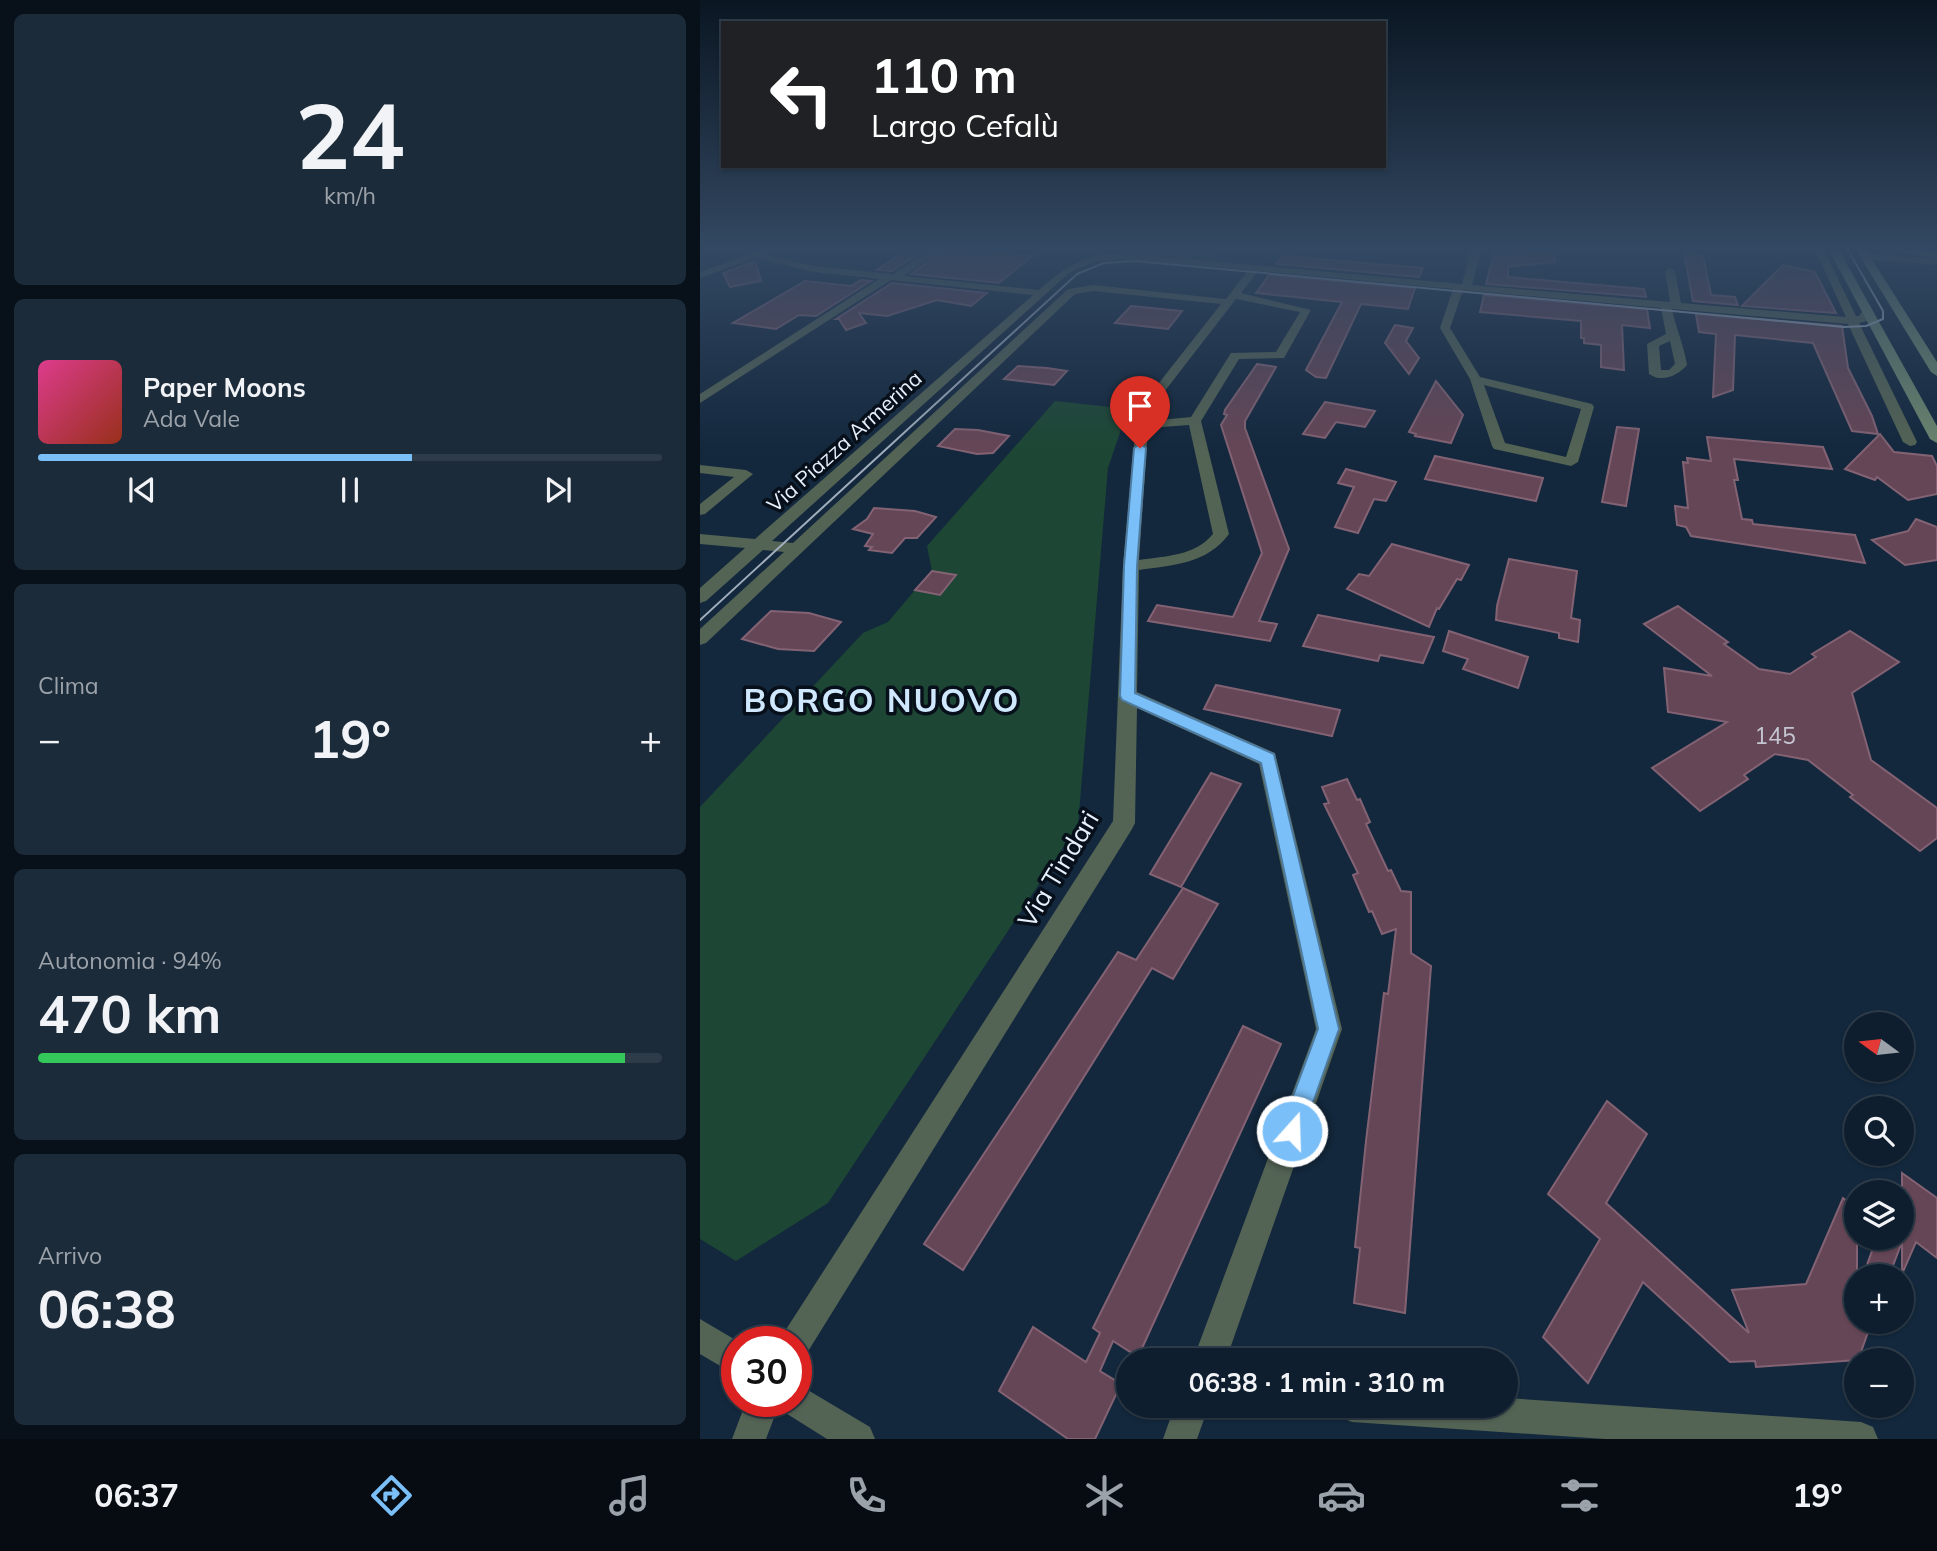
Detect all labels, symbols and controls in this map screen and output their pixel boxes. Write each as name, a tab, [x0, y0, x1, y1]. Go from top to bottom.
text: 110 m	[871, 44, 1017, 105]
icon: left	[756, 49, 847, 140]
text: 24	[295, 78, 405, 192]
text: Largo Cefalù	[871, 105, 1059, 145]
text: km/h	[324, 181, 376, 210]
street label: Via Piazza Armerina	[761, 365, 927, 517]
text: Paper Moons	[143, 371, 306, 404]
pin	[1110, 376, 1170, 448]
icon: arrive	[1121, 387, 1159, 425]
text: Ada Vale	[143, 404, 240, 433]
icon: previous	[123, 471, 161, 509]
icon: pause	[331, 471, 369, 509]
icon: next	[539, 471, 577, 509]
text: Clima	[38, 671, 99, 700]
district label: BORGO NUOVO	[743, 679, 1021, 720]
text: 19°	[309, 706, 391, 771]
text: −	[38, 715, 61, 763]
text: +	[639, 715, 662, 763]
house number: 145	[1754, 721, 1796, 750]
street label: Via Tindari	[1010, 804, 1106, 934]
text: Autonomia · 94%	[38, 946, 222, 975]
text: 470 km	[38, 981, 221, 1046]
north arrow	[1844, 1012, 1914, 1082]
map controls	[1844, 1012, 1914, 1418]
position arrow	[1255, 1094, 1329, 1168]
button: search	[1844, 1096, 1914, 1166]
button: layers	[1844, 1180, 1914, 1250]
text: Arrivo	[38, 1241, 102, 1270]
button: +	[1844, 1264, 1914, 1334]
text: 06:38	[38, 1276, 176, 1341]
speed limit sign: 30	[721, 1326, 812, 1417]
button: −	[1844, 1348, 1914, 1418]
text: 06:38 · 1 min · 310 m	[1189, 1366, 1445, 1399]
icon: directions	[367, 1471, 416, 1520]
icon: music	[605, 1471, 654, 1520]
icon: phone	[842, 1471, 891, 1520]
icon: climate	[1080, 1471, 1129, 1520]
icon: car	[1317, 1471, 1366, 1520]
icon: filters	[1555, 1471, 1604, 1520]
text: 06:37	[94, 1475, 179, 1515]
text: 19°	[1792, 1475, 1843, 1515]

